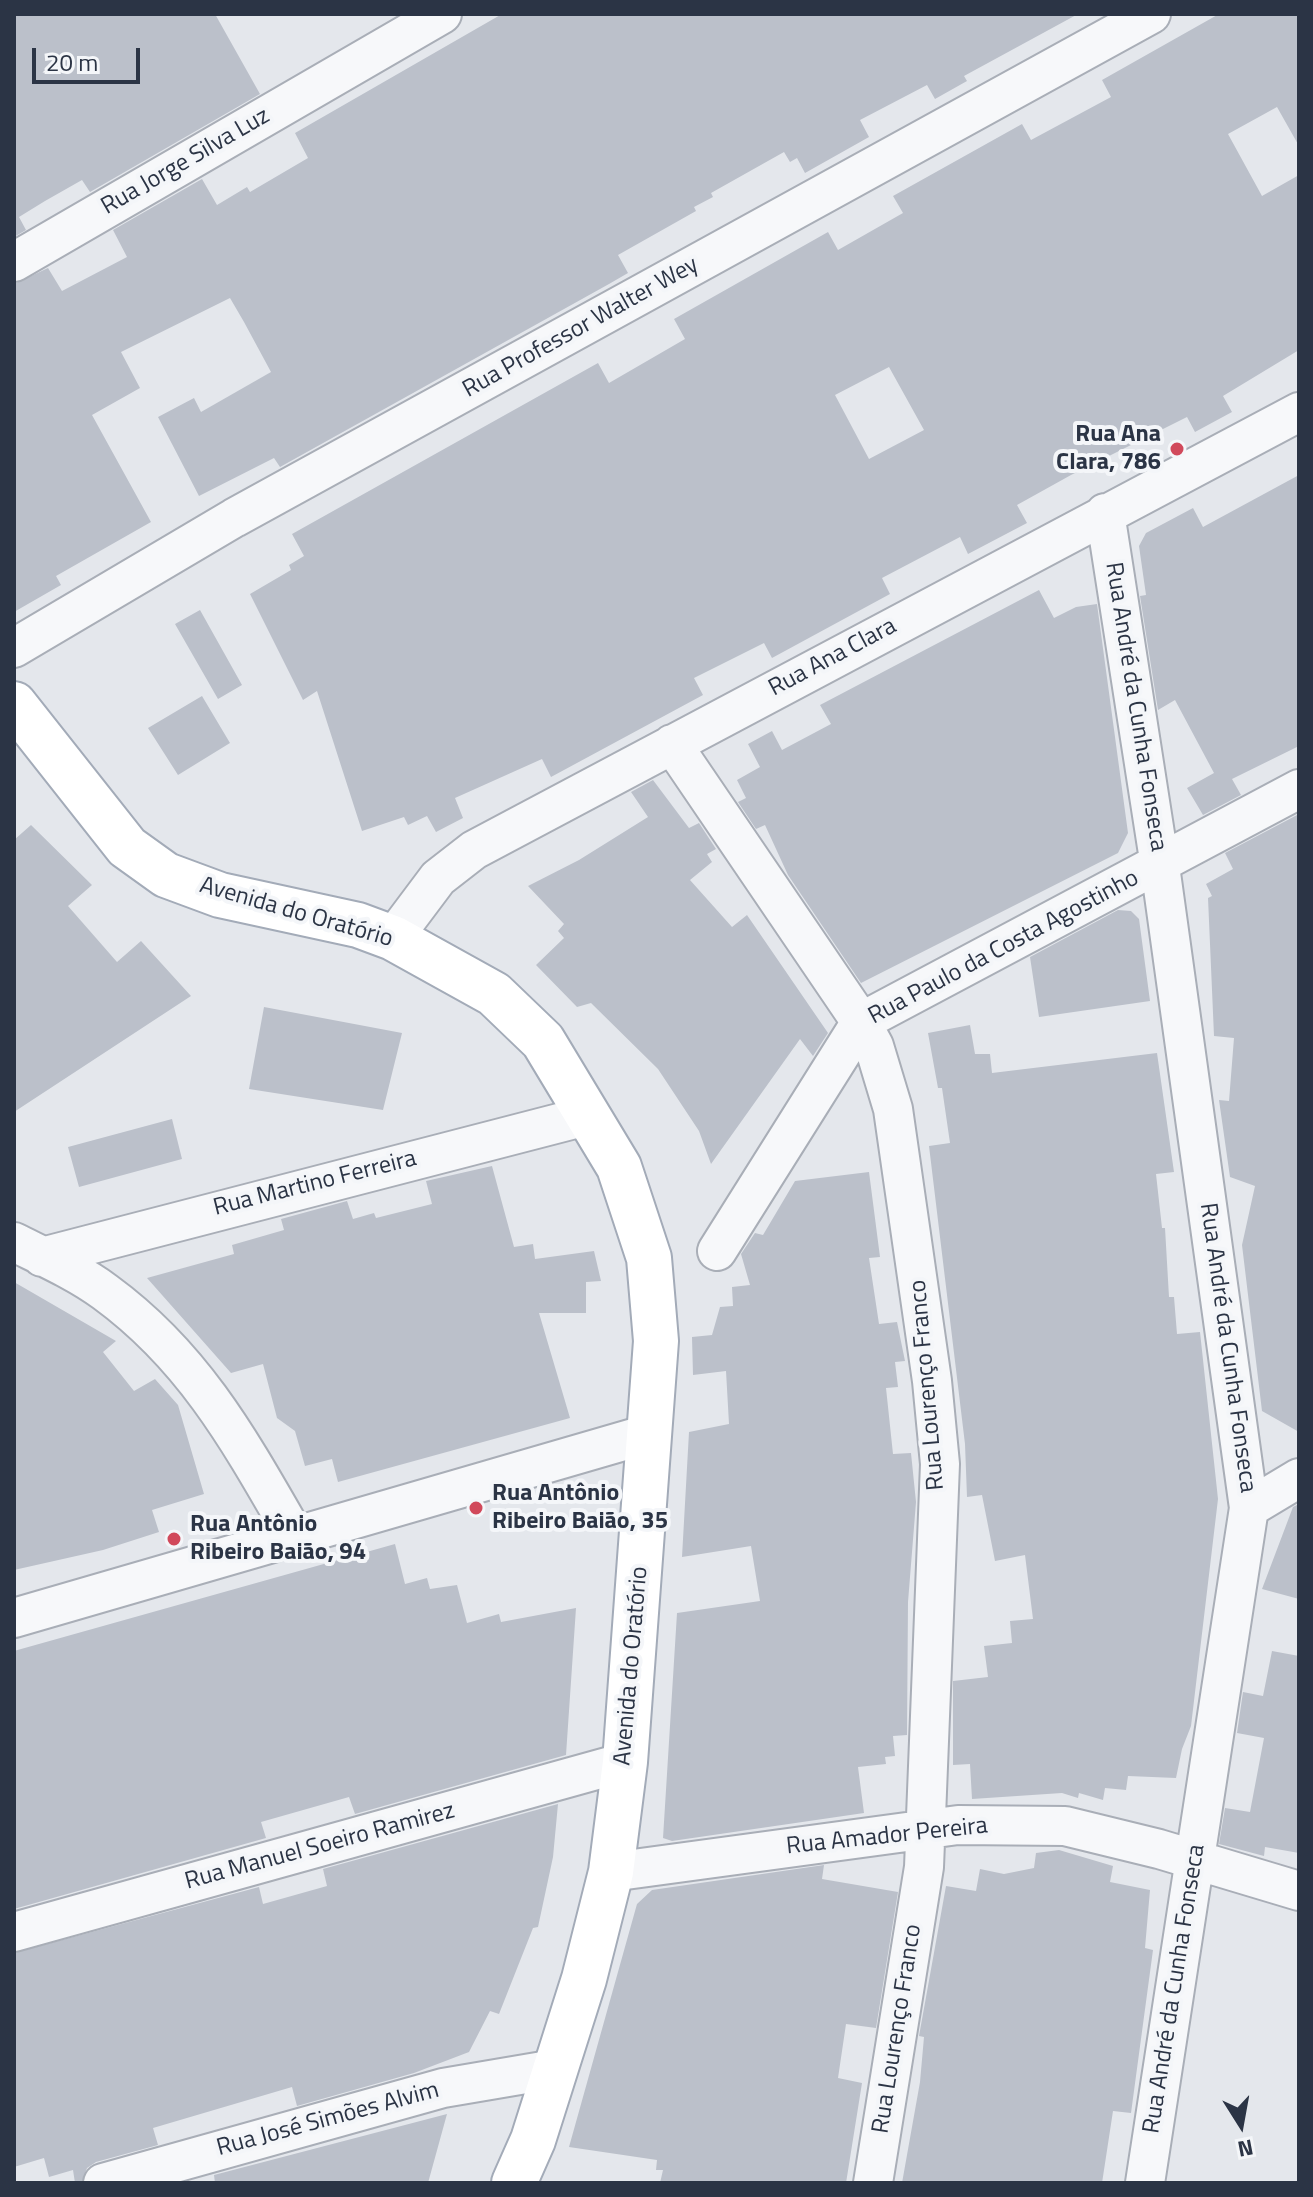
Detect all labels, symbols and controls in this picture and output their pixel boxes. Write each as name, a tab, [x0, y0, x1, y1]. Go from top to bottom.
scale bar	[36, 32, 144, 82]
text: 20 m	[46, 44, 98, 80]
street label: Rua Jorge Silva Luz	[97, 102, 275, 222]
street label: Rua Professor Walter Wey	[458, 251, 704, 405]
place label: Rua Ana Clara, 786	[1056, 421, 1161, 477]
marker: Rua Ana Clara, 786	[1168, 440, 1186, 458]
street label: Rua André da Cunha Fonseca	[1098, 560, 1172, 854]
street label: Rua Ana Clara	[764, 612, 902, 704]
street label: Rua Paulo da Costa Agostinho	[864, 864, 1144, 1032]
street label: Avenida do Oratório	[196, 872, 396, 954]
street label: Rua Martino Ferreira	[211, 1145, 419, 1223]
street label: Rua André da Cunha Fonseca	[1192, 1201, 1262, 1495]
street label: Rua Lourenço Franco	[904, 1279, 952, 1491]
place label: Rua Antônio Ribeiro Baião, 35	[492, 1480, 668, 1536]
marker: Rua Antônio Ribeiro Baião, 35	[467, 1499, 485, 1517]
place label: Rua Antônio Ribeiro Baião, 94	[190, 1511, 366, 1567]
marker: Rua Antônio Ribeiro Baião, 94	[165, 1530, 183, 1548]
street label: Avenida do Oratório	[609, 1565, 655, 1767]
street label: Rua Manuel Soeiro Ramirez	[182, 1797, 458, 1897]
street label: Rua Amador Pereira	[785, 1812, 989, 1862]
street label: Rua André da Cunha Fonseca	[1138, 1842, 1212, 2136]
street label: Rua Lourenço Franco	[867, 1922, 929, 2136]
street label: Rua José Simões Alvim	[214, 2076, 442, 2164]
north arrow	[1201, 2085, 1281, 2165]
text: N	[1235, 2130, 1256, 2167]

